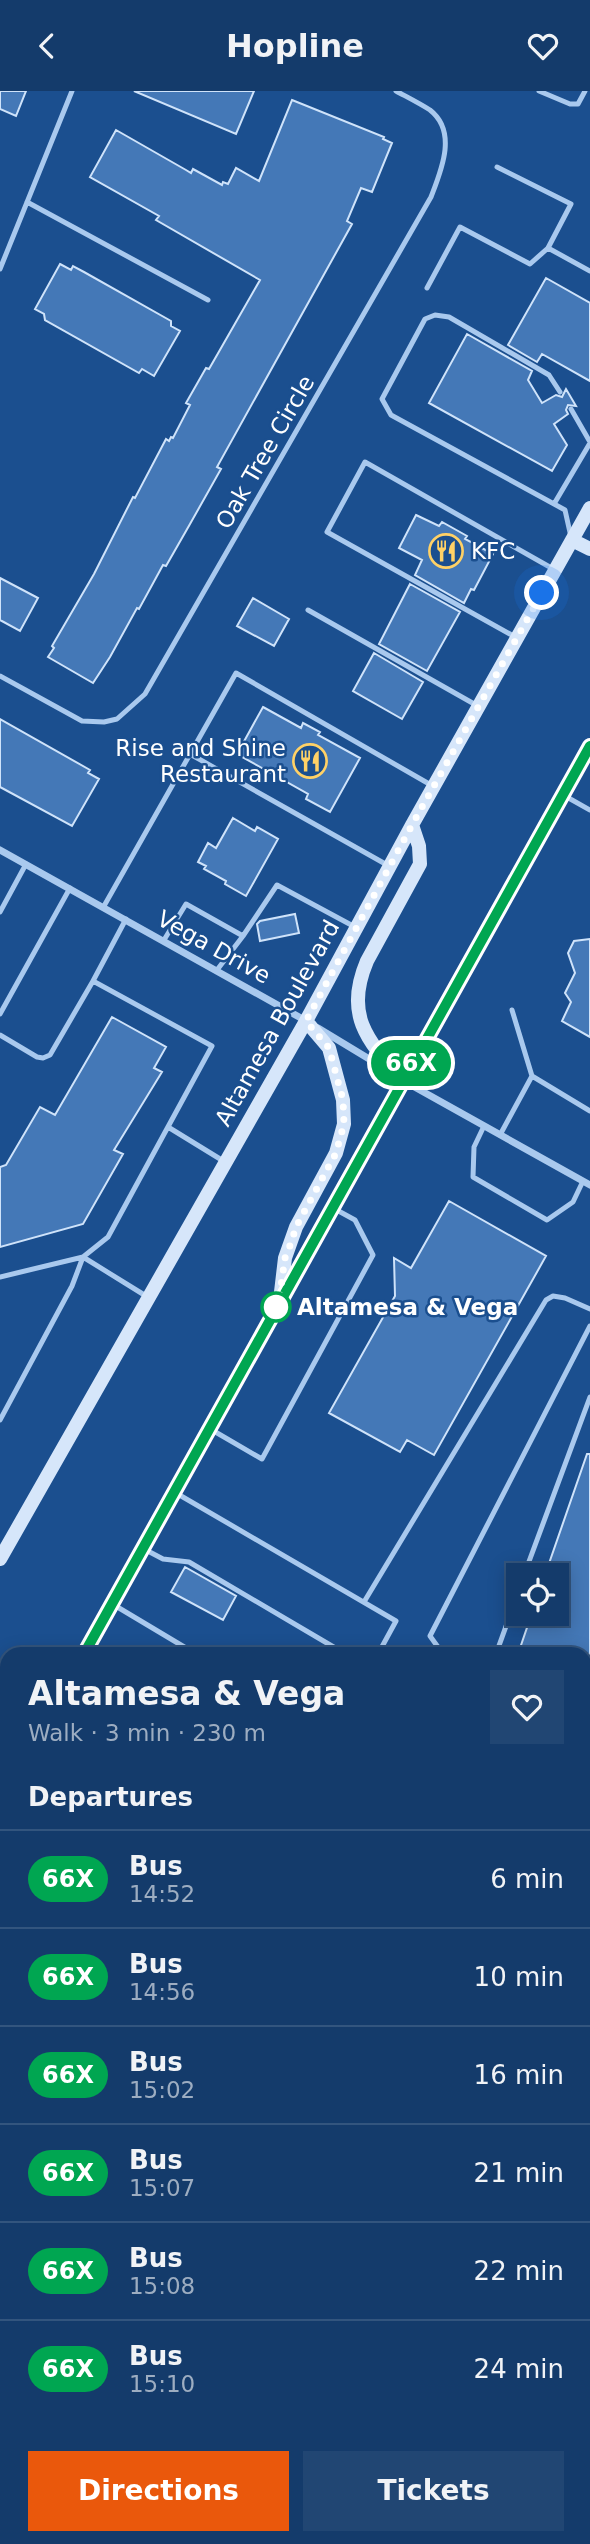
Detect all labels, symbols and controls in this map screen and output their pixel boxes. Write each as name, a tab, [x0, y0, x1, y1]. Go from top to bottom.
icon: back	[28, 27, 66, 65]
text: Hopline	[226, 27, 364, 65]
icon: heart	[524, 27, 562, 65]
street label: Oak Tree Circle	[211, 371, 319, 533]
restaurant icon: KFC	[427, 532, 465, 570]
place label: KFC	[471, 538, 515, 564]
your location	[524, 575, 559, 610]
place label: Rise and Shine Restaurant	[115, 735, 286, 787]
restaurant icon: Rise and Shine Restaurant	[291, 742, 329, 780]
street label: Vega Drive	[153, 905, 275, 989]
street label: Altamesa Boulevard	[210, 915, 344, 1131]
line badge: 66X	[371, 1040, 451, 1086]
text: 66X	[385, 1049, 437, 1077]
marker: Altamesa & Vega	[261, 1292, 291, 1322]
place label: Altamesa & Vega	[297, 1294, 518, 1320]
map controls	[506, 1563, 569, 1626]
button: locate	[506, 1563, 569, 1626]
button: heart	[490, 1670, 564, 1744]
text: Altamesa & Vega	[28, 1674, 345, 1713]
text: Walk · 3 min · 230 m	[28, 1720, 266, 1746]
text: Departures	[28, 1782, 193, 1812]
text: Bus	[129, 1851, 183, 1881]
text: 6 min	[490, 1864, 564, 1894]
text: 66X	[42, 1865, 94, 1893]
text: 14:52	[129, 1881, 195, 1907]
text: Bus	[129, 1949, 183, 1979]
text: 10 min	[474, 1962, 564, 1992]
text: 66X	[42, 1963, 94, 1991]
text: 14:56	[129, 1979, 195, 2005]
text: Bus	[129, 2047, 183, 2077]
text: 16 min	[474, 2060, 564, 2090]
text: 66X	[42, 2061, 94, 2089]
text: 15:02	[129, 2077, 195, 2103]
text: Bus	[129, 2145, 183, 2175]
text: 21 min	[474, 2158, 564, 2188]
text: 66X	[42, 2159, 94, 2187]
text: 15:07	[129, 2175, 195, 2201]
text: Bus	[129, 2243, 183, 2273]
text: 22 min	[474, 2256, 564, 2286]
text: 66X	[42, 2257, 94, 2285]
text: 15:08	[129, 2273, 195, 2299]
text: Bus	[129, 2341, 183, 2371]
text: 24 min	[474, 2354, 564, 2384]
text: 66X	[42, 2355, 94, 2383]
text: 15:10	[129, 2371, 195, 2397]
button: Directions	[28, 2451, 289, 2531]
button: Tickets	[303, 2451, 564, 2531]

